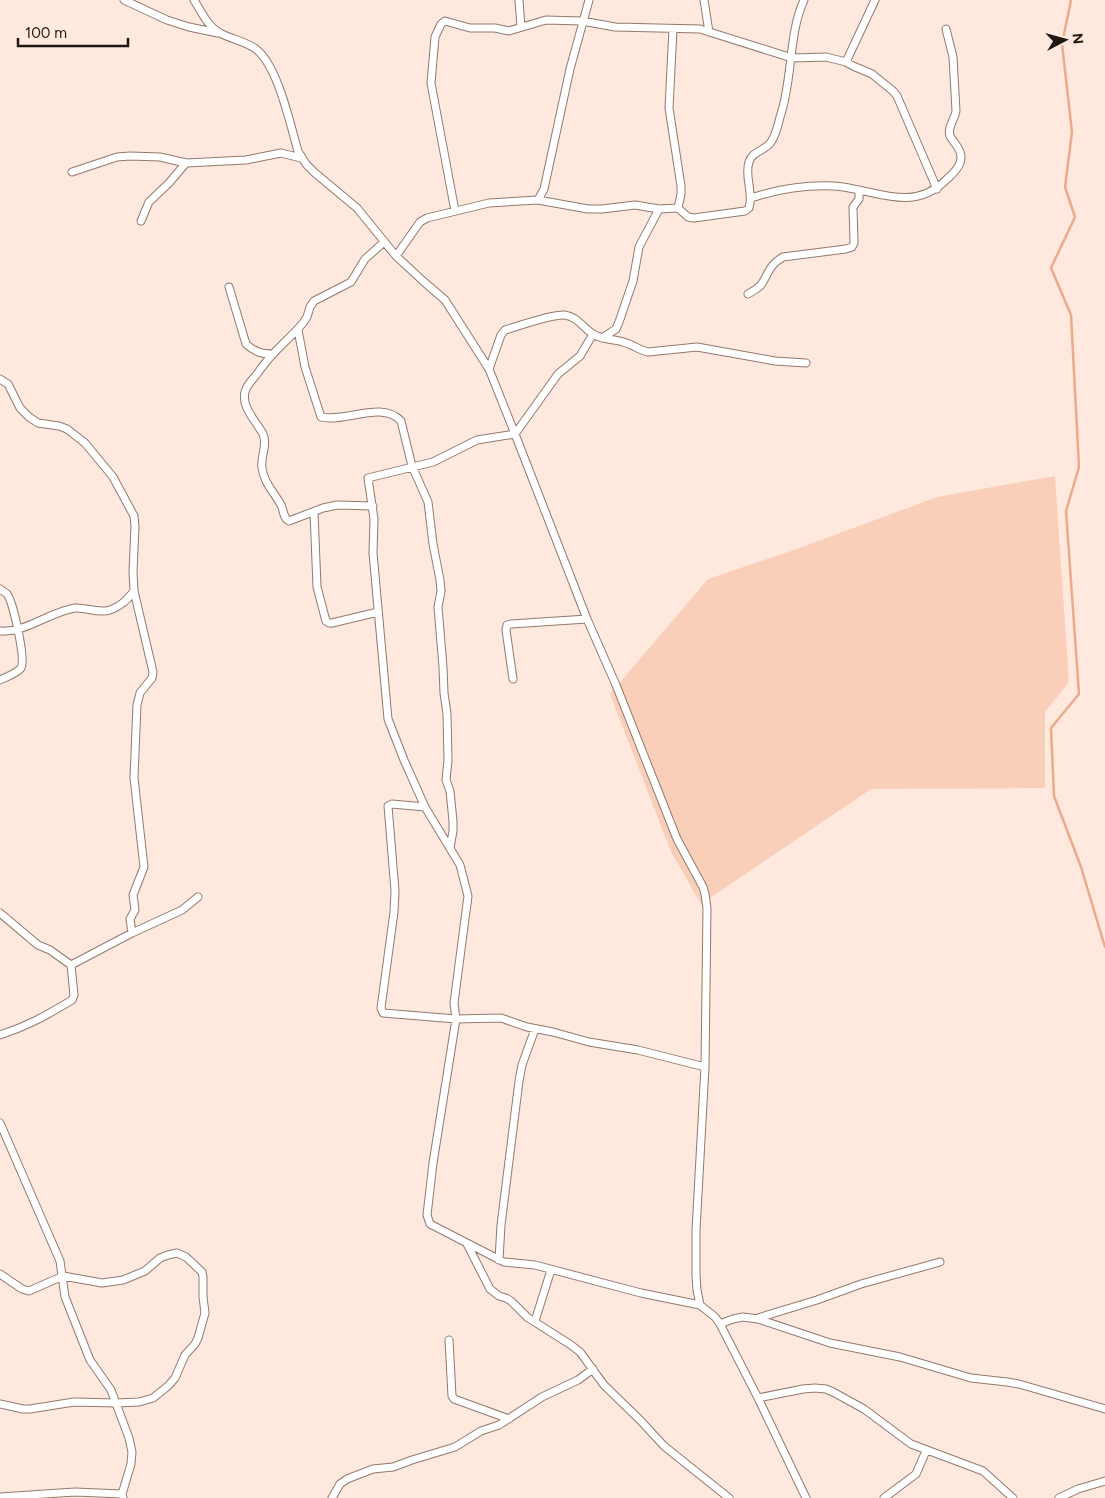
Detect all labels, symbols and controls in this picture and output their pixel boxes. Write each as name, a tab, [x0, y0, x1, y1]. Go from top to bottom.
scale bar	[18, 15, 128, 47]
north arrow	[1040, 15, 1090, 65]
text: 100 m	[25, 24, 67, 42]
text: N	[1068, 32, 1086, 45]

